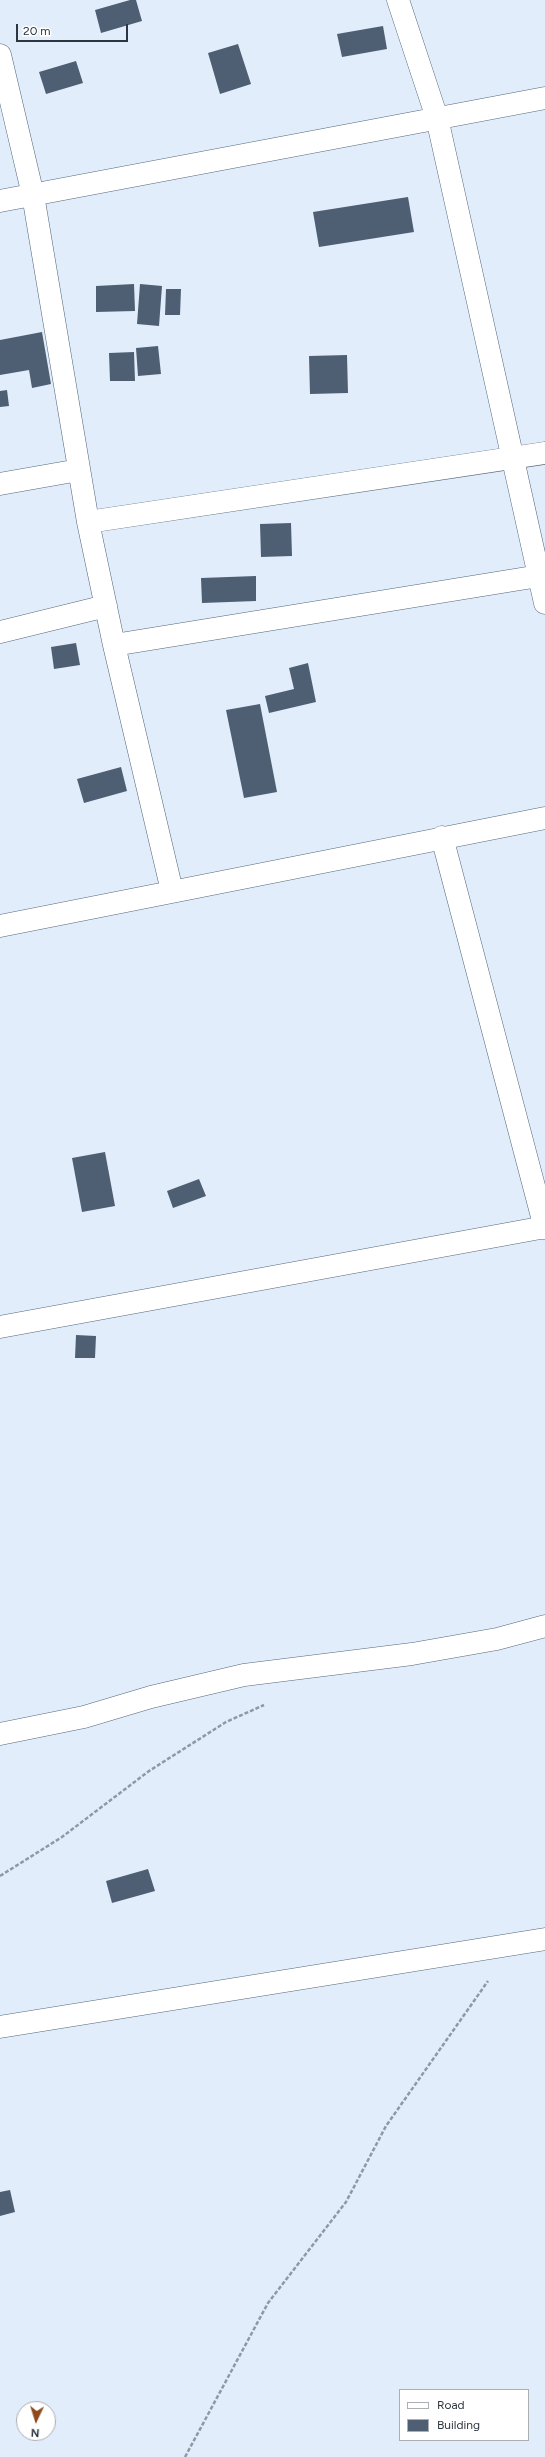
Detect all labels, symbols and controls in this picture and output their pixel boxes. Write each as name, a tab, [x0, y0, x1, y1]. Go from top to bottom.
scale bar	[18, 16, 130, 42]
text: 20 m	[23, 24, 51, 38]
legend	[399, 2389, 529, 2441]
text: Road	[437, 2398, 465, 2412]
north arrow	[16, 2401, 56, 2441]
text: Building	[437, 2418, 480, 2432]
text: N	[31, 2426, 40, 2439]

